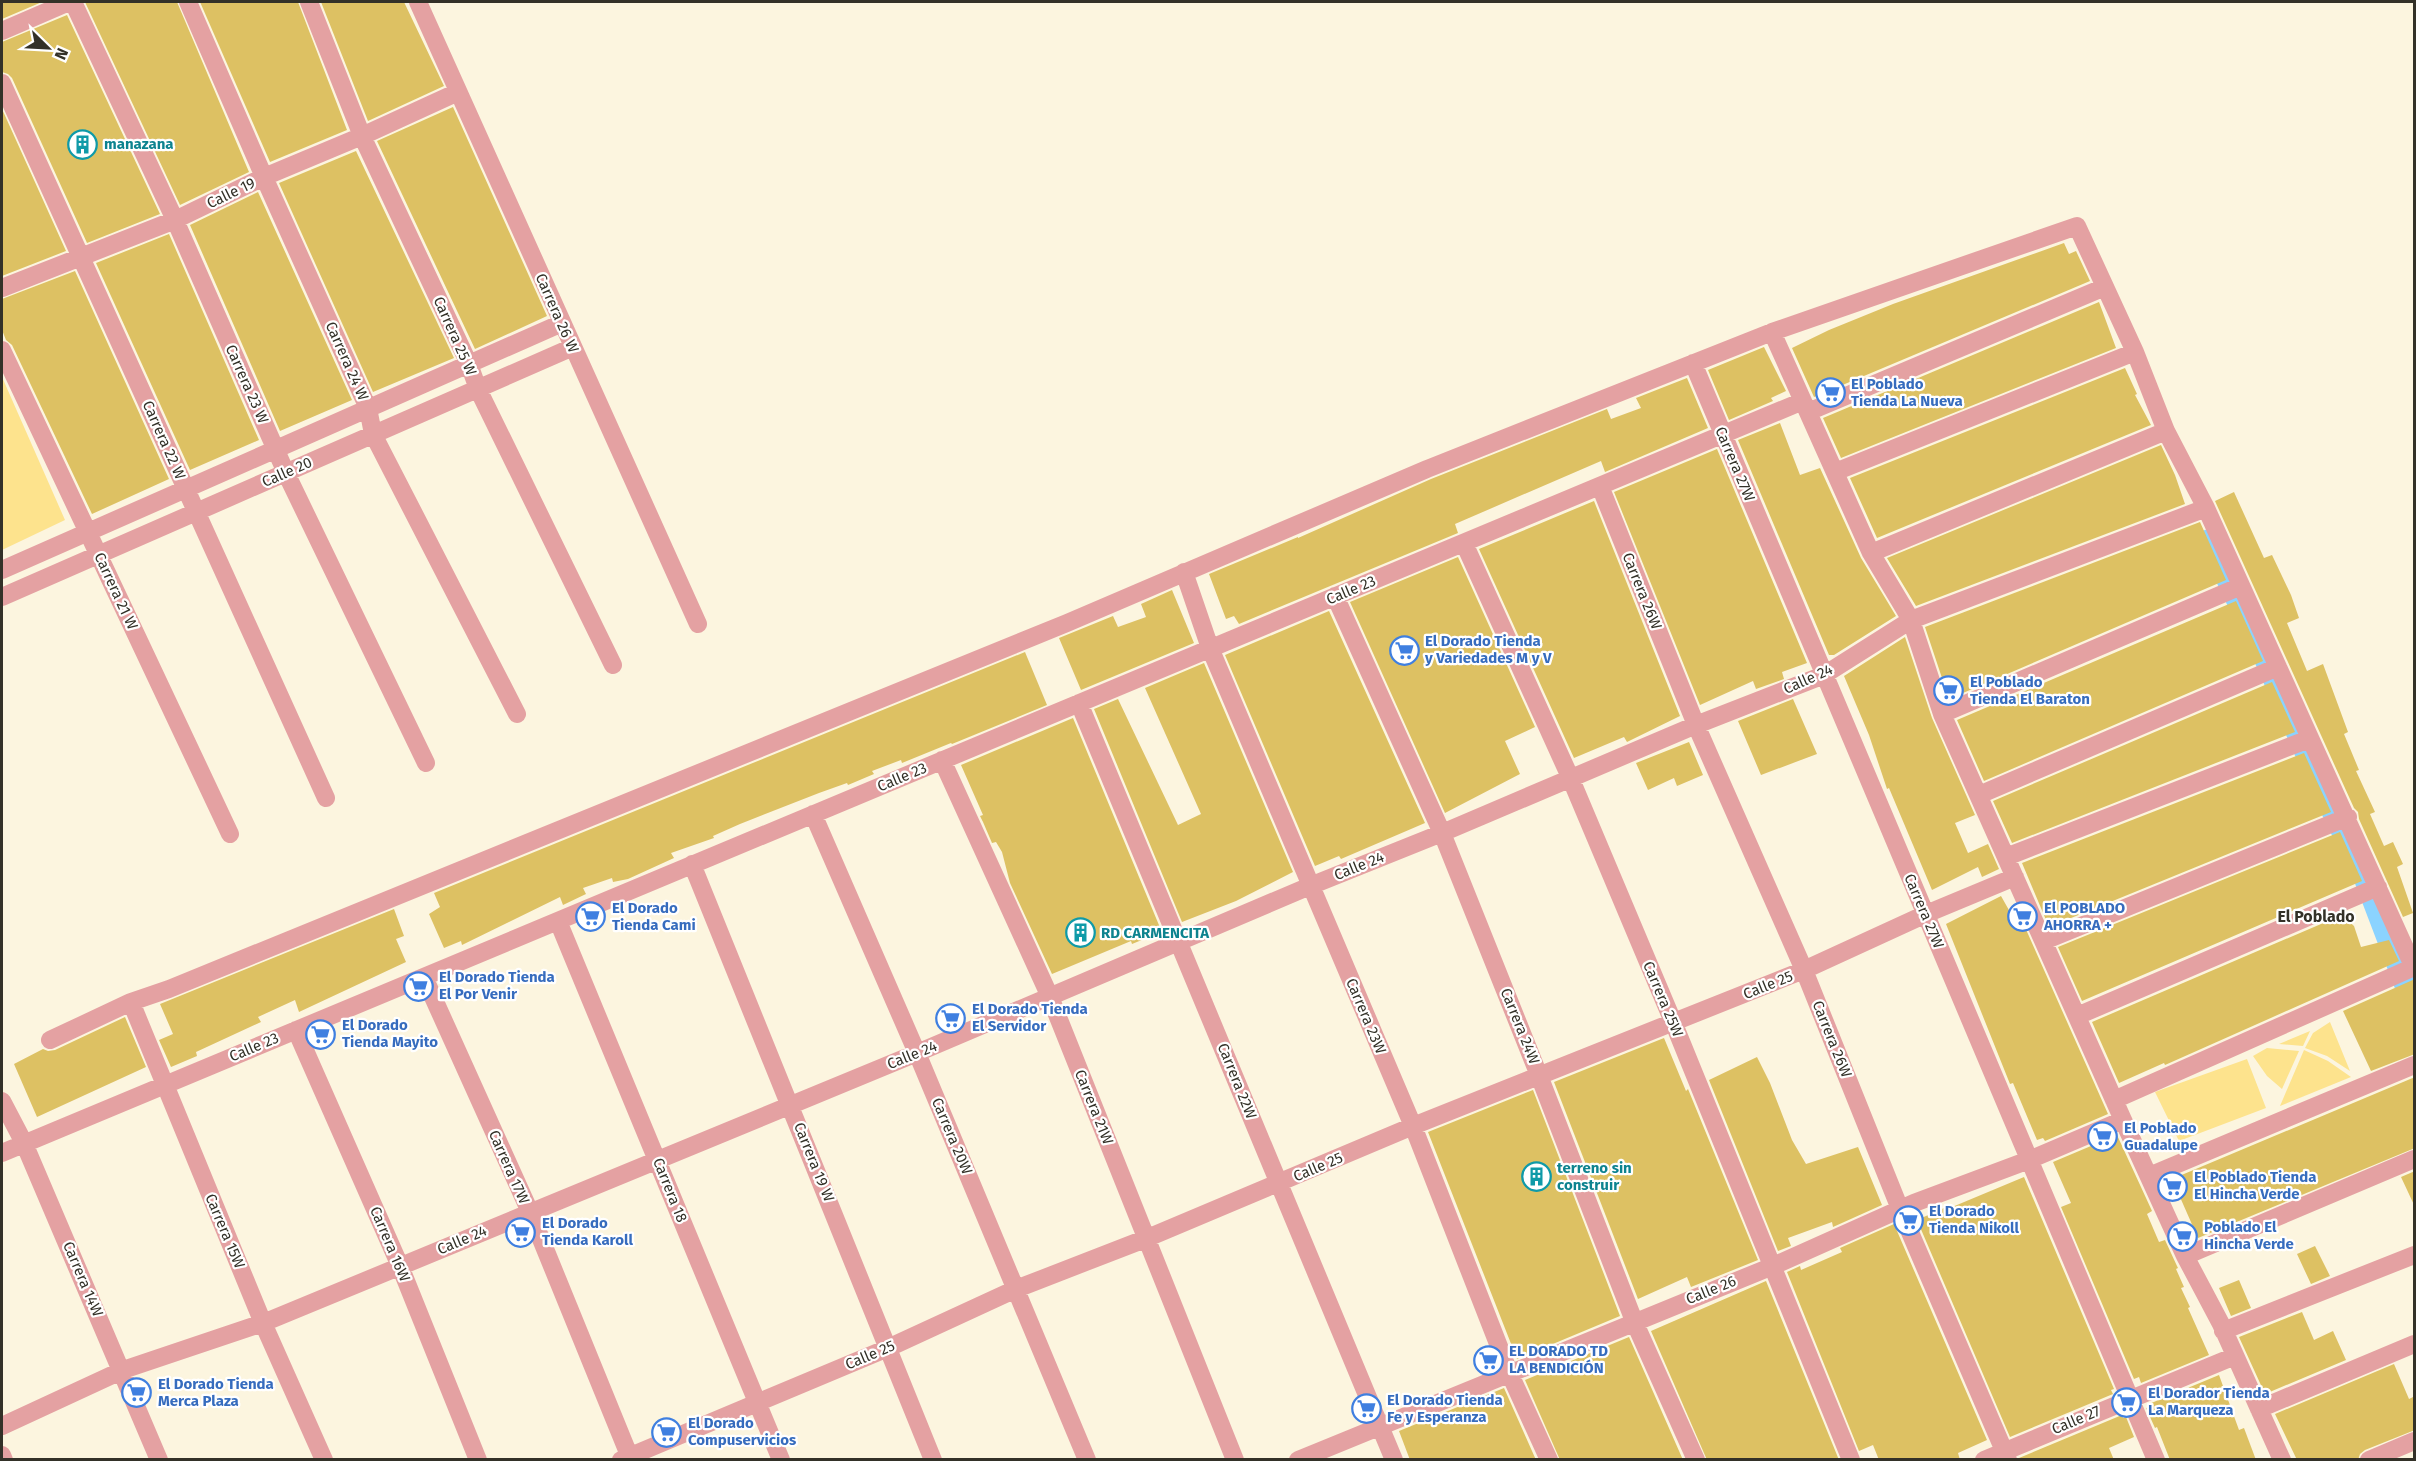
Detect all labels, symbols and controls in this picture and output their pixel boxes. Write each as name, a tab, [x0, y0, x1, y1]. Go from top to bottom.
north arrow	[18, 18, 78, 78]
text: N	[50, 45, 72, 63]
building icon: manazana	[67, 128, 99, 160]
place label: manazana	[104, 135, 174, 153]
street label: Calle 19	[204, 174, 258, 212]
street label: Carrera 26 W	[532, 271, 583, 356]
street label: Carrera 25 W	[430, 294, 481, 379]
street label: Carrera 24 W	[322, 319, 373, 404]
street label: Carrera 23 W	[222, 342, 273, 427]
place label: El Poblado Tienda La Nueva	[1851, 375, 1963, 410]
supermarket icon: El Poblado Tienda La Nueva	[1814, 377, 1846, 409]
street label: Carrera 22 W	[139, 398, 190, 483]
street label: Carrera 27W	[1711, 424, 1759, 505]
street label: Calle 20	[259, 453, 315, 491]
street label: Carrera 21 W	[90, 550, 142, 633]
street label: Carrera 26W	[1618, 550, 1666, 632]
street label: Calle 23	[1324, 572, 1378, 608]
place label: El Dorado Tienda y Variedades M y V	[1424, 632, 1552, 667]
supermarket icon: El Dorado Tienda y Variedades M y V	[1388, 634, 1420, 666]
street label: Calle 24	[1781, 660, 1835, 698]
place label: El Poblado Tienda El Baraton	[1970, 673, 2090, 708]
supermarket icon: El Poblado Tienda El Baraton	[1933, 675, 1965, 707]
street label: Calle 23	[875, 759, 929, 795]
street label: Calle 24	[1331, 848, 1387, 884]
street label: Carrera 27W	[1900, 871, 1948, 952]
place label: El Dorado Tienda Cami	[612, 899, 696, 934]
place label: El POBLADO AHORRA +	[2043, 899, 2125, 934]
supermarket icon: El Dorado Tienda Cami	[575, 901, 607, 933]
supermarket icon: El POBLADO AHORRA +	[2007, 901, 2039, 933]
district label: El Poblado	[2277, 907, 2355, 926]
building icon: RD CARMENCITA	[1064, 917, 1096, 949]
place label: RD CARMENCITA	[1101, 924, 1210, 942]
street label: Carrera 25W	[1639, 959, 1687, 1040]
street label: Calle 25	[1740, 967, 1796, 1003]
place label: El Dorado Tienda El Por Venir	[439, 968, 555, 1003]
supermarket icon: El Dorado Tienda El Por Venir	[402, 970, 434, 1002]
street label: Carrera 23W	[1342, 976, 1390, 1057]
street label: Carrera 24W	[1497, 985, 1544, 1067]
street label: Carrera 26W	[1808, 998, 1856, 1080]
place label: El Dorado Tienda El Servidor	[972, 1000, 1088, 1035]
supermarket icon: El Dorado Tienda El Servidor	[935, 1002, 967, 1034]
place label: El Dorado Tienda Mayito	[342, 1016, 438, 1051]
supermarket icon: El Dorado Tienda Mayito	[305, 1018, 337, 1050]
street label: Calle 23	[227, 1029, 281, 1065]
street label: Calle 24	[884, 1037, 940, 1073]
street label: Carrera 22W	[1214, 1040, 1261, 1122]
street label: Carrera 21W	[1071, 1067, 1117, 1148]
street label: Carrera 20W	[928, 1095, 976, 1177]
place label: El Poblado Guadalupe	[2124, 1119, 2198, 1154]
street label: Carrera 19 W	[790, 1120, 838, 1205]
supermarket icon: El Poblado Guadalupe	[2087, 1121, 2119, 1153]
street label: Carrera 17W	[485, 1127, 533, 1207]
street label: Calle 25	[1291, 1149, 1345, 1185]
street label: Carrera 18	[649, 1155, 691, 1225]
place label: terreno sin construir	[1557, 1159, 1632, 1194]
building icon: terreno sin construir	[1520, 1161, 1552, 1193]
place label: El Poblado Tienda El Hincha Verde	[2194, 1168, 2316, 1203]
supermarket icon: El Poblado Tienda El Hincha Verde	[2157, 1170, 2189, 1202]
street label: Carrera 15W	[201, 1191, 249, 1272]
place label: El Dorado Tienda Nikoll	[1929, 1202, 2020, 1237]
street label: Carrera 16W	[366, 1204, 414, 1285]
supermarket icon: El Dorado Tienda Nikoll	[1892, 1204, 1924, 1236]
place label: El Dorado Tienda Karoll	[542, 1214, 633, 1249]
supermarket icon: El Dorado Tienda Karoll	[505, 1216, 537, 1248]
place label: Poblado El Hincha Verde	[2204, 1218, 2294, 1253]
supermarket icon: Poblado El Hincha Verde	[2167, 1220, 2199, 1252]
street label: Calle 24	[434, 1222, 490, 1258]
street label: Carrera 14W	[59, 1239, 107, 1320]
street label: Calle 26	[1683, 1272, 1739, 1308]
street label: Calle 25	[843, 1337, 897, 1373]
place label: EL DORADO TD LA BENDICIÓN	[1509, 1342, 1608, 1377]
supermarket icon: EL DORADO TD LA BENDICIÓN	[1472, 1344, 1504, 1376]
place label: El Dorado Tienda Merca Plaza	[158, 1375, 274, 1410]
supermarket icon: El Dorado Tienda Merca Plaza	[121, 1377, 153, 1409]
place label: El Dorador Tienda La Marqueza	[2148, 1384, 2270, 1419]
supermarket icon: El Dorador Tienda La Marqueza	[2111, 1386, 2143, 1418]
place label: El Dorado Tienda Fe y Esperanza	[1387, 1391, 1503, 1426]
supermarket icon: El Dorado Tienda Fe y Esperanza	[1350, 1393, 1382, 1425]
street label: Calle 27	[2049, 1402, 2103, 1438]
place label: El Dorado Compuservicios	[688, 1414, 796, 1449]
supermarket icon: El Dorado Compuservicios	[651, 1416, 683, 1448]

